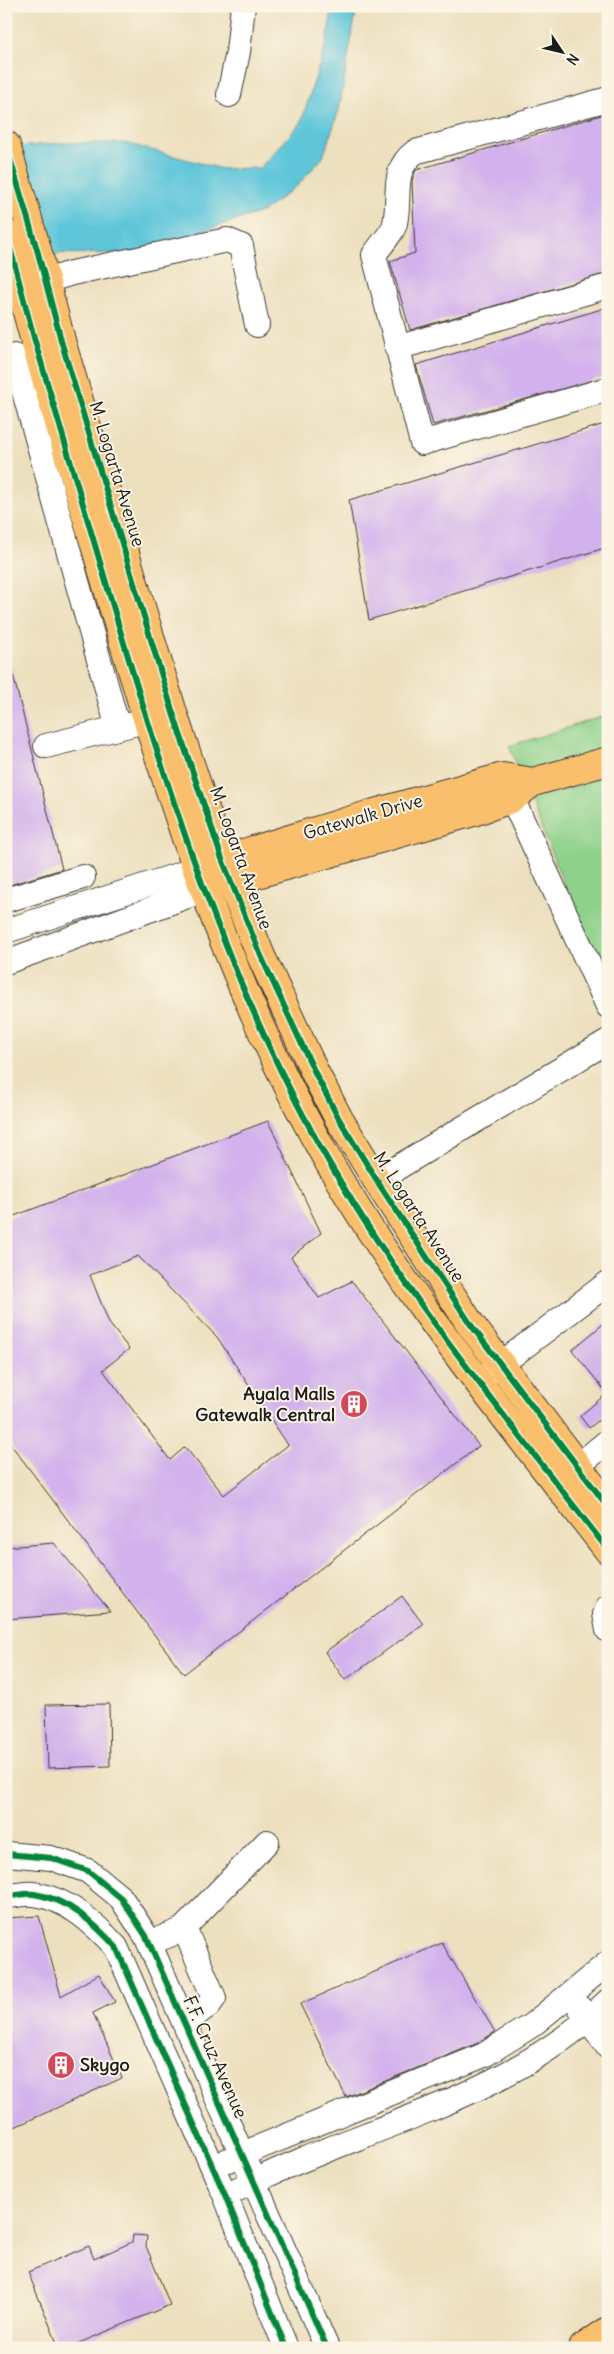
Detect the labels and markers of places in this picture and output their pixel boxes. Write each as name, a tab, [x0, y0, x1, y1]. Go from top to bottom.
place label: Ayala Malls Gatewalk Central	[195, 1382, 335, 1426]
building icon: Ayala Malls Gatewalk Central	[339, 1389, 369, 1419]
building icon: Skygo	[46, 2050, 76, 2080]
place label: Skygo	[80, 2053, 130, 2076]

